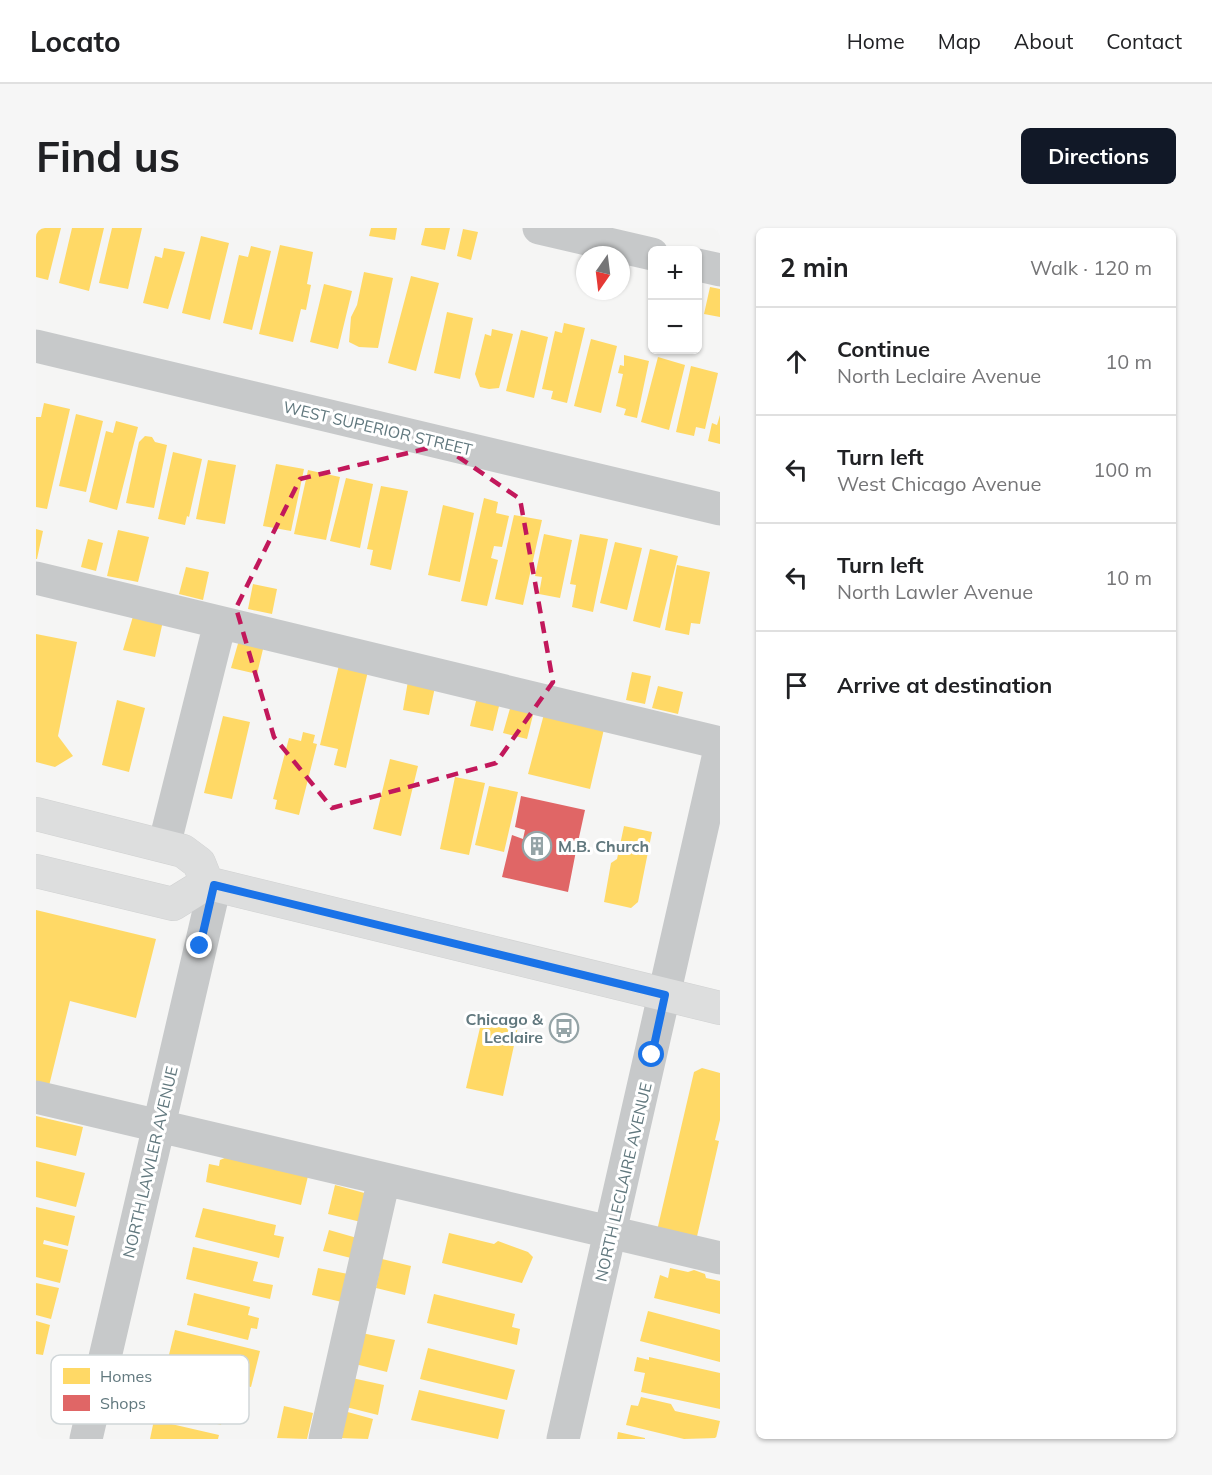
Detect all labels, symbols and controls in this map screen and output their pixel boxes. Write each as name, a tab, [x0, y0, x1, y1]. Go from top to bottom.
text: Locato	[30, 24, 121, 59]
text: Home	[847, 28, 905, 54]
text: Map	[938, 28, 981, 54]
text: About	[1014, 28, 1073, 54]
text: Contact	[1106, 28, 1182, 54]
button: Directions	[1021, 128, 1176, 184]
text: Find us	[36, 130, 180, 183]
north arrow	[576, 246, 630, 300]
map controls	[648, 246, 702, 354]
button: +	[648, 246, 702, 300]
text: 2 min	[780, 251, 849, 284]
text: Walk · 120 m	[1030, 255, 1152, 280]
button: −	[648, 300, 702, 354]
text: Continue	[837, 335, 930, 363]
icon: ahead	[780, 345, 813, 378]
text: 10 m	[1105, 349, 1152, 374]
text: North Leclaire Avenue	[837, 363, 1041, 388]
street label: WEST SUPERIOR STREET	[281, 396, 475, 460]
text: Turn left	[837, 443, 924, 471]
icon: left	[780, 453, 813, 486]
text: 100 m	[1093, 457, 1152, 482]
text: West Chicago Avenue	[837, 471, 1041, 496]
text: Turn left	[837, 551, 924, 579]
icon: left	[780, 561, 813, 594]
text: 10 m	[1105, 565, 1152, 590]
text: North Lawler Avenue	[837, 579, 1033, 604]
icon: arrive	[780, 669, 813, 702]
text: Arrive at destination	[837, 671, 1052, 699]
building icon: M.B. Church	[521, 830, 553, 862]
place label: M.B. Church	[558, 836, 649, 856]
route end	[186, 932, 212, 958]
place label: Chicago & Leclaire	[465, 1009, 544, 1047]
bus stop icon: Chicago & Leclaire	[548, 1012, 580, 1044]
route start	[638, 1041, 664, 1067]
street label: NORTH LAWLER AVENUE	[118, 1064, 182, 1260]
street label: NORTH LECLAIRE AVENUE	[590, 1081, 656, 1283]
legend	[51, 1355, 249, 1424]
text: Homes	[100, 1366, 152, 1386]
text: Shops	[100, 1393, 146, 1413]

